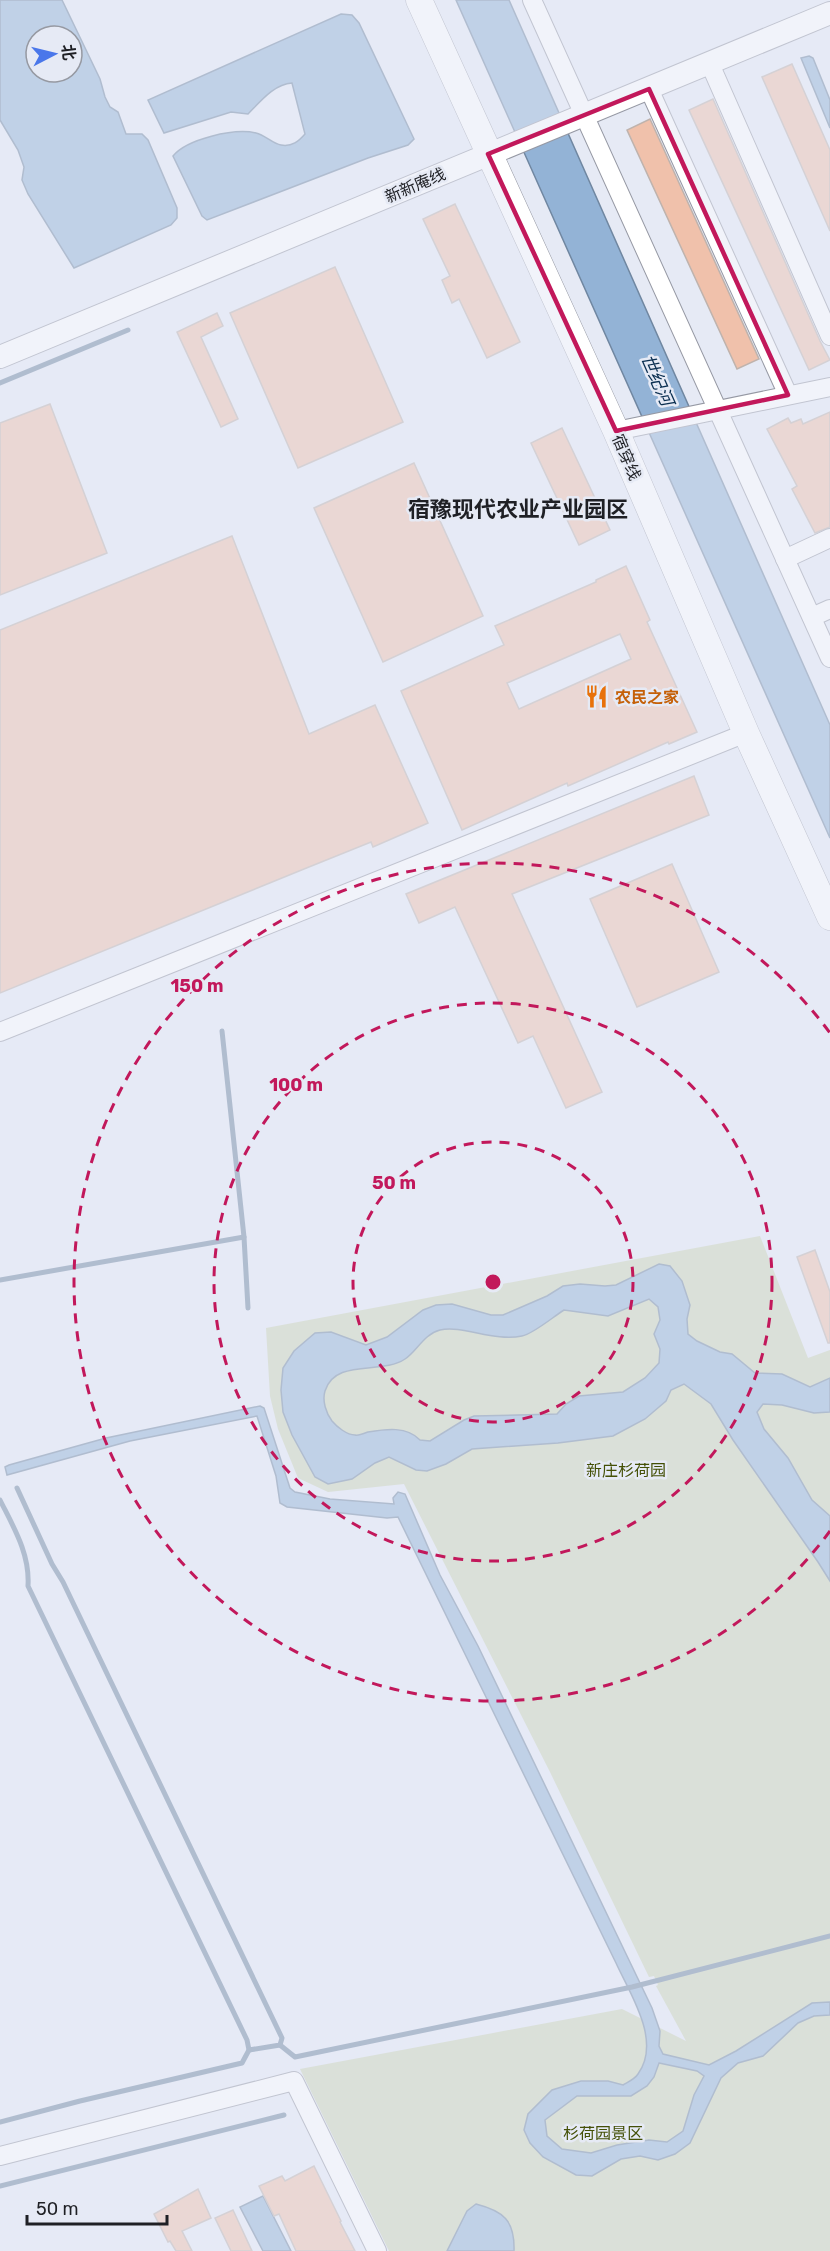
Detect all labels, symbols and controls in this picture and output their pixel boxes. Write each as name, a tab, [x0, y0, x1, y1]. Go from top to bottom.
north arrow	[24, 24, 84, 84]
text: 北	[58, 43, 79, 61]
street label: 新新庵线	[382, 164, 448, 207]
water label: 世纪河	[636, 351, 679, 412]
street label: 宿穿线	[608, 431, 645, 483]
district label: 宿豫现代农业产业园区	[408, 496, 628, 523]
restaurant icon: 农民之家	[584, 684, 610, 710]
place label: 农民之家	[615, 688, 679, 707]
text: 150 m	[170, 975, 224, 997]
text: 100 m	[269, 1074, 323, 1096]
text: 50 m	[372, 1172, 416, 1194]
centre of rings	[483, 1272, 503, 1292]
park label: 新庄杉荷园	[586, 1461, 666, 1480]
park label: 杉荷园景区	[563, 2124, 643, 2143]
scale bar	[27, 2188, 166, 2226]
text: 50 m	[36, 2198, 79, 2220]

